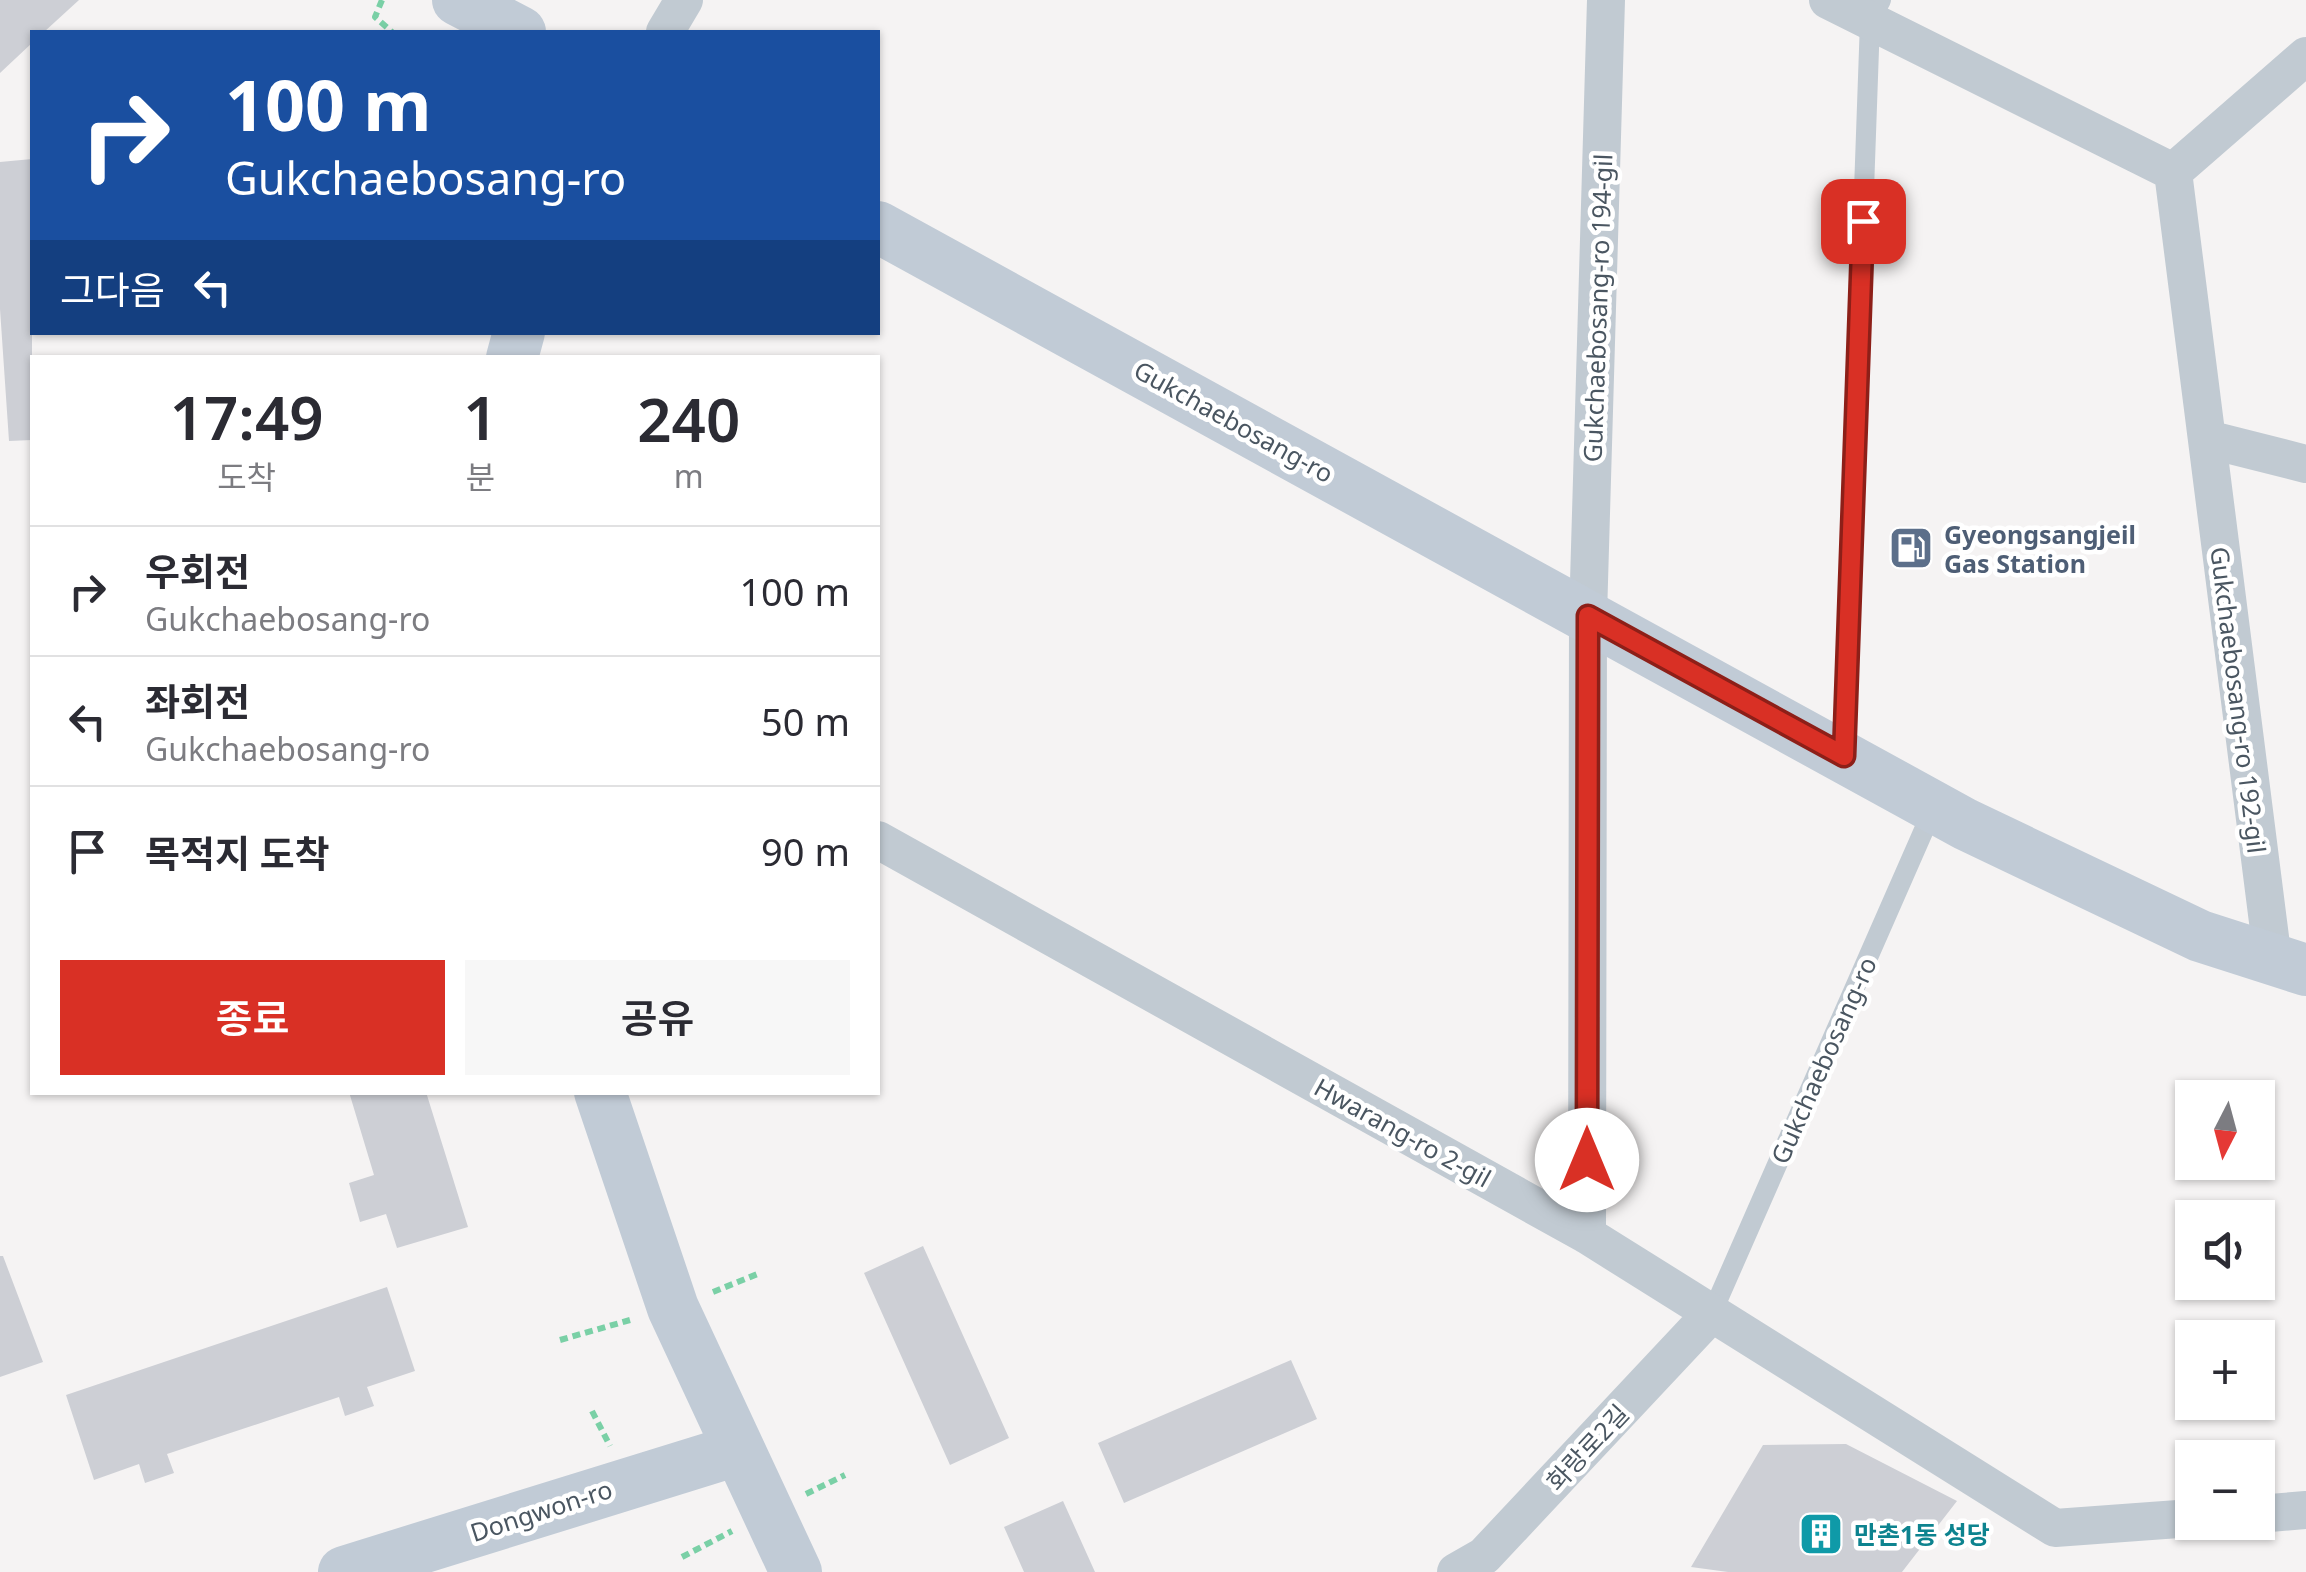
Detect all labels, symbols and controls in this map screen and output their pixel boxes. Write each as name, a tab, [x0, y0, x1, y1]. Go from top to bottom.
text: 100 m	[225, 56, 432, 152]
icon: right	[60, 70, 190, 200]
text: Gukchaebosang-ro	[225, 147, 626, 208]
street label: Gukchaebosang-ro 194-gil	[1575, 153, 1619, 463]
pin	[1821, 179, 1906, 264]
icon: arrive	[1836, 194, 1891, 249]
icon: left	[185, 260, 240, 315]
text: 그다음	[60, 263, 165, 315]
street label: Gukchaebosang-ro	[1128, 352, 1340, 490]
text: 17:49	[170, 376, 324, 458]
text: 1	[463, 376, 498, 458]
text: 240	[637, 378, 740, 460]
text: m	[674, 454, 704, 497]
text: 도착	[217, 455, 276, 498]
text: 분	[466, 455, 495, 498]
place label: Gyeongsangjeil Gas Station	[1944, 517, 2136, 580]
fuel station icon: Gyeongsangjeil Gas Station	[1888, 525, 1934, 571]
text: 우회전	[145, 545, 250, 597]
street label: Gukchaebosang-ro 192-gil	[2203, 545, 2275, 855]
icon: right	[60, 564, 115, 619]
text: 100 m	[739, 565, 850, 617]
text: Gukchaebosang-ro	[145, 597, 430, 640]
text: 좌회전	[145, 675, 250, 727]
icon: left	[60, 694, 115, 749]
text: 50 m	[761, 695, 850, 747]
text: Gukchaebosang-ro	[145, 727, 430, 770]
icon: arrive	[60, 824, 115, 879]
text: 90 m	[761, 825, 850, 877]
text: 목적지 도착	[145, 827, 330, 879]
street label: Gukchaebosang-ro	[1762, 951, 1884, 1169]
button: 종료	[60, 960, 445, 1075]
button: 공유	[465, 960, 850, 1075]
street label: Hwarang-ro 2-gil	[1309, 1069, 1497, 1195]
north arrow	[2175, 1080, 2275, 1180]
map controls	[2175, 1080, 2275, 1540]
position arrow	[1535, 1108, 1639, 1212]
button: sound	[2175, 1200, 2275, 1300]
button: +	[2175, 1320, 2275, 1420]
street label: 화랑로2길	[1538, 1397, 1636, 1497]
button: −	[2175, 1440, 2275, 1540]
street label: Dongwon-ro	[466, 1471, 616, 1549]
building icon: 만촌1동 성당	[1798, 1511, 1844, 1557]
place label: 만촌1동 성당	[1854, 1517, 1990, 1551]

